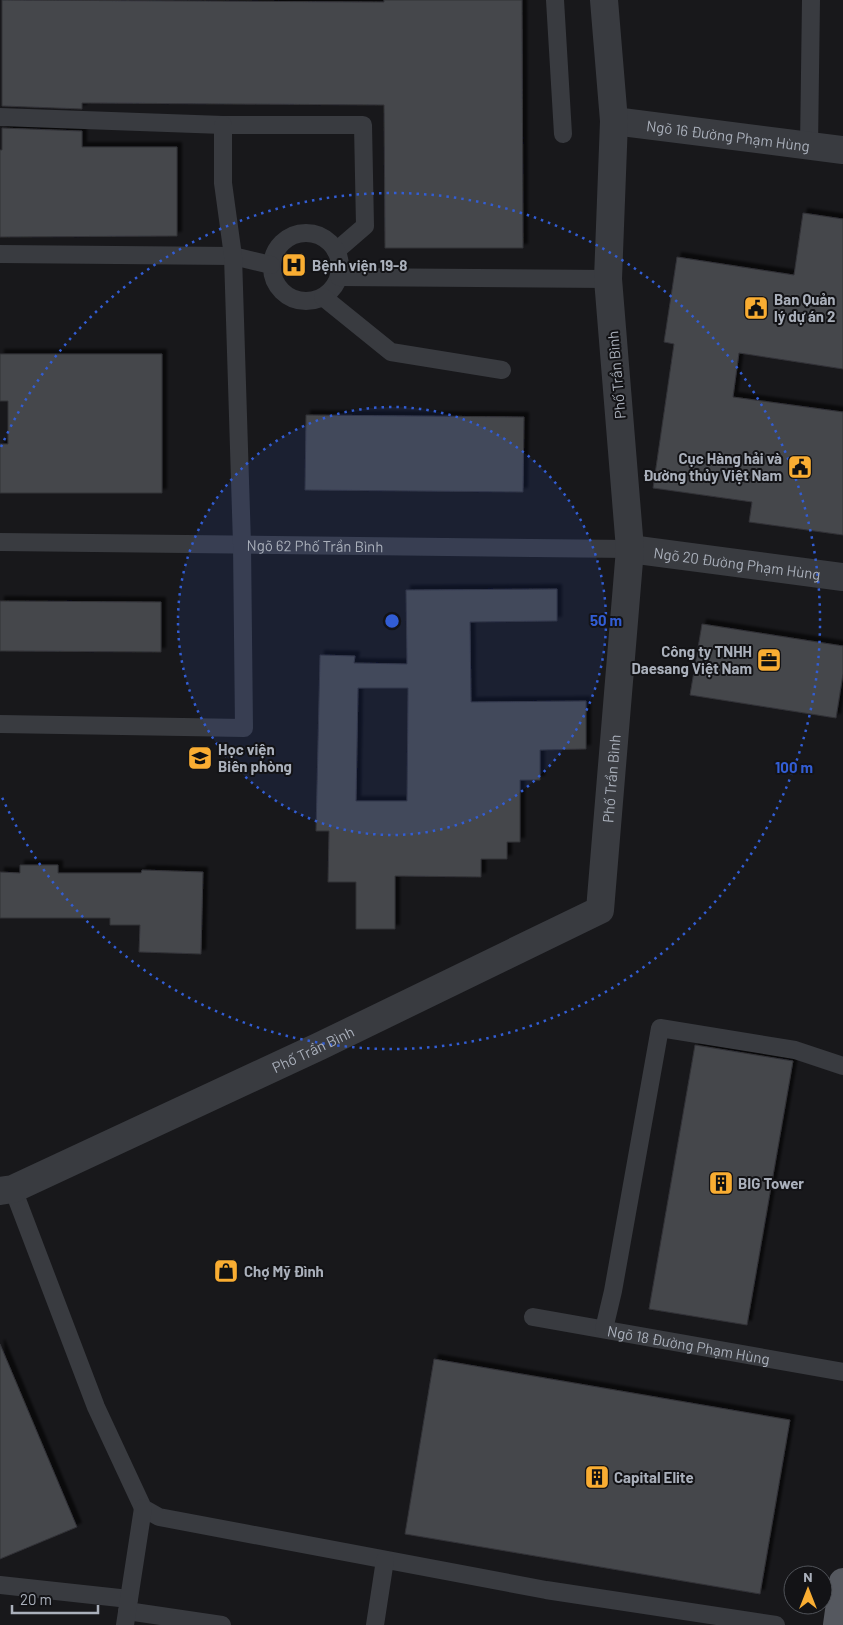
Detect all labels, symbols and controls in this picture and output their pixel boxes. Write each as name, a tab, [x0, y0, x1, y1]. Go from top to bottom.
street label: Ngõ 16 Đường Phạm Hùng	[645, 116, 811, 155]
hospital icon: Bệnh viện 19-8	[281, 252, 307, 278]
place label: Bệnh viện 19-8	[312, 256, 407, 275]
place label: Ban Quản lý dự án 2	[774, 290, 836, 325]
public building icon: Ban Quản lý dự án 2	[743, 295, 769, 321]
street label: Phố Trần Bình	[603, 330, 629, 420]
place label: Cục Hàng hải và Đường thủy Việt Nam	[643, 449, 782, 485]
public building icon: Cục Hàng hải và Đường thủy Việt Nam	[787, 454, 813, 480]
street label: Ngõ 62 Phố Trần Bình	[247, 536, 383, 555]
street label: Ngõ 20 Đường Phạm Hùng	[653, 543, 822, 583]
text: 50 m	[590, 611, 622, 629]
centre of rings	[383, 612, 401, 630]
place label: Công ty TNHH Daesang Việt Nam	[632, 642, 752, 678]
office icon: Công ty TNHH Daesang Việt Nam	[756, 647, 782, 673]
street label: Phố Trần Bình	[598, 734, 624, 823]
place label: Học viện Biên phòng	[218, 740, 292, 775]
school or university icon: Học viện Biên phòng	[187, 745, 213, 771]
text: 100 m	[775, 758, 813, 776]
street label: Phố Trần Bình	[269, 1022, 357, 1076]
building icon: BIG Tower	[708, 1170, 734, 1196]
place label: BIG Tower	[738, 1174, 804, 1192]
shop icon: Chợ Mỹ Đình	[213, 1258, 239, 1284]
place label: Chợ Mỹ Đình	[244, 1262, 324, 1280]
street label: Ngõ 18 Đường Phạm Hùng	[606, 1321, 771, 1368]
building icon: Capital Elite	[584, 1464, 610, 1490]
place label: Capital Elite	[614, 1468, 694, 1486]
north arrow	[783, 1565, 833, 1615]
text: N	[803, 1568, 813, 1585]
scale bar	[12, 1582, 99, 1614]
text: 20 m	[20, 1590, 52, 1608]

